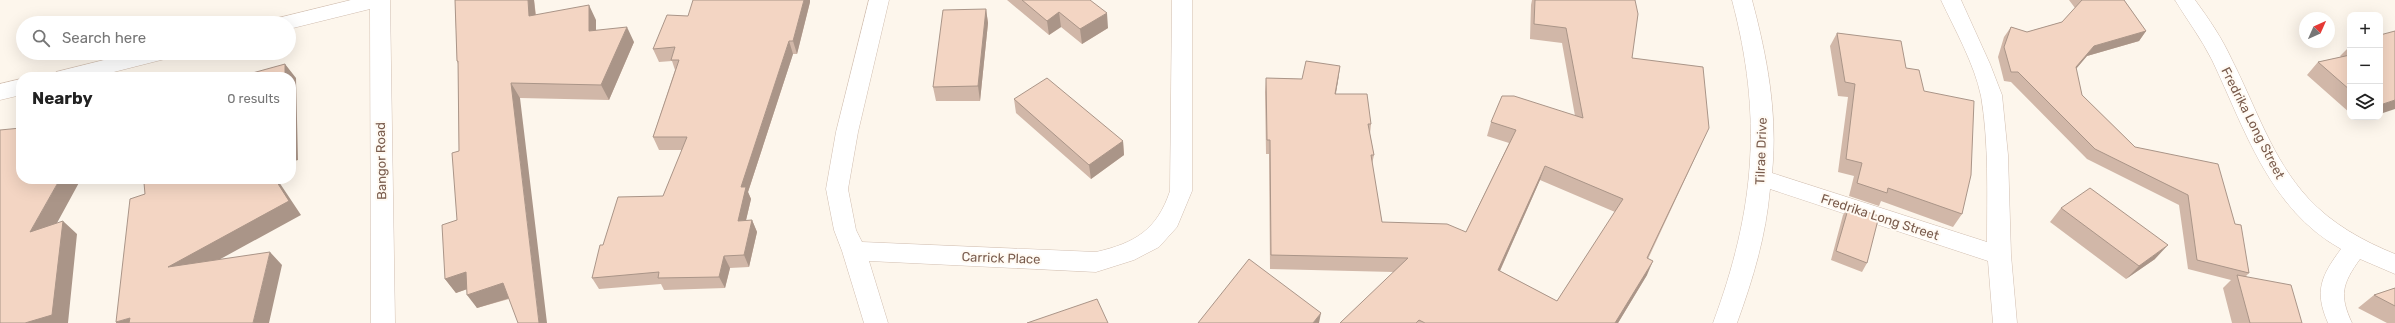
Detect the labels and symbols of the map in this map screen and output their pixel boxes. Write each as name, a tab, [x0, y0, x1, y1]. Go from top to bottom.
north arrow	[2299, 12, 2335, 48]
street label: Fredrika Long Street	[2217, 65, 2288, 182]
street label: Tilrae Drive	[1752, 117, 1770, 185]
street label: Bangor Road	[373, 122, 390, 200]
street label: Fredrika Long Street	[1819, 191, 1941, 244]
street label: Carrick Place	[961, 249, 1041, 267]

